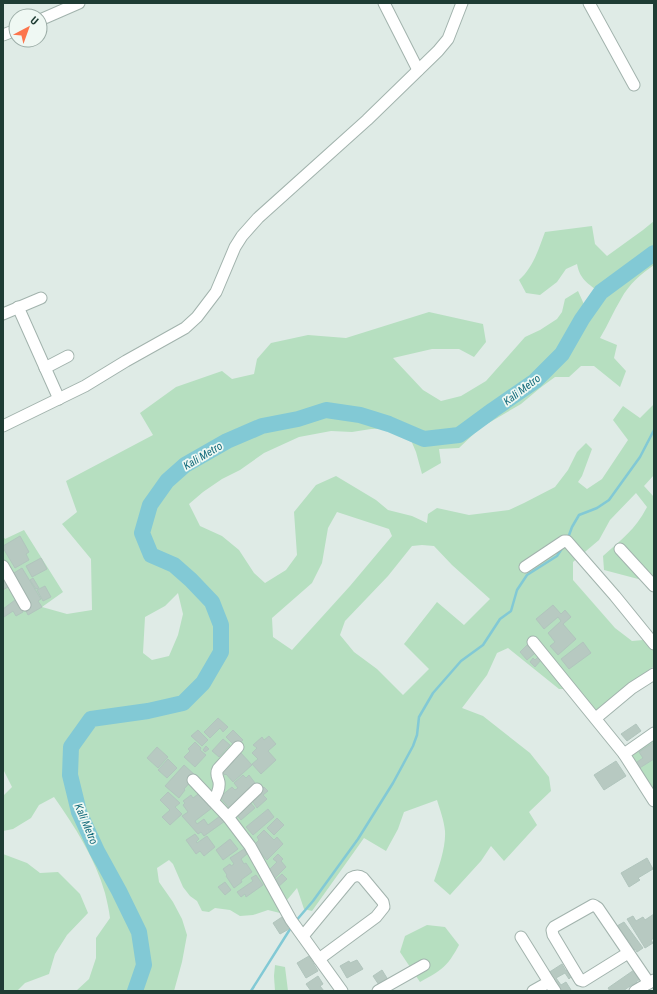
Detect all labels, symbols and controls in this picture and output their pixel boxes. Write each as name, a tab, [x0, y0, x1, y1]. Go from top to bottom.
north arrow	[8, 8, 48, 48]
text: U	[28, 14, 41, 28]
water label: Kali Metro	[501, 372, 543, 408]
water label: Kali Metro	[181, 439, 225, 473]
water label: Kali Metro	[72, 802, 100, 846]

